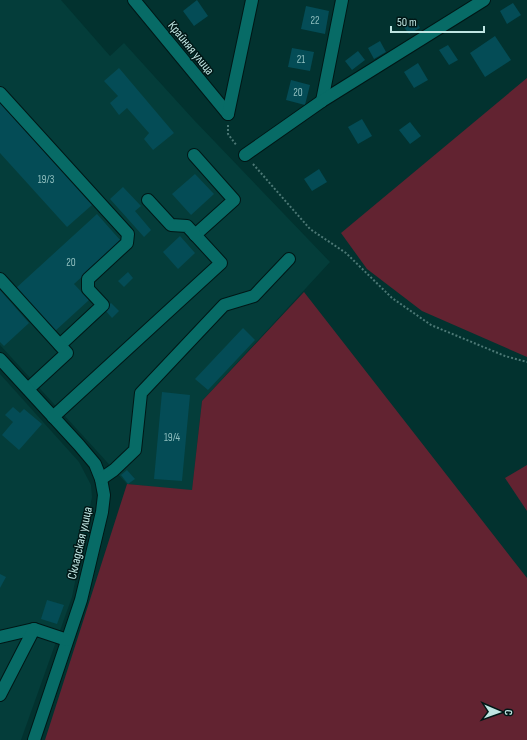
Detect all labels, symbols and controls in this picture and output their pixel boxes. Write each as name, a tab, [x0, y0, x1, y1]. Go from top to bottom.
scale bar	[391, 8, 484, 34]
house number: 22	[310, 14, 320, 27]
text: 50 m	[397, 15, 417, 30]
street label: Крайняя улица	[164, 18, 218, 78]
house number: 21	[297, 53, 305, 66]
house number: 20	[293, 86, 303, 99]
house number: 19/3	[38, 173, 55, 186]
house number: 20	[66, 256, 76, 269]
house number: 19/4	[164, 431, 180, 444]
street label: Складская улица	[64, 505, 96, 581]
north arrow	[479, 692, 519, 732]
text: С	[502, 709, 515, 716]

